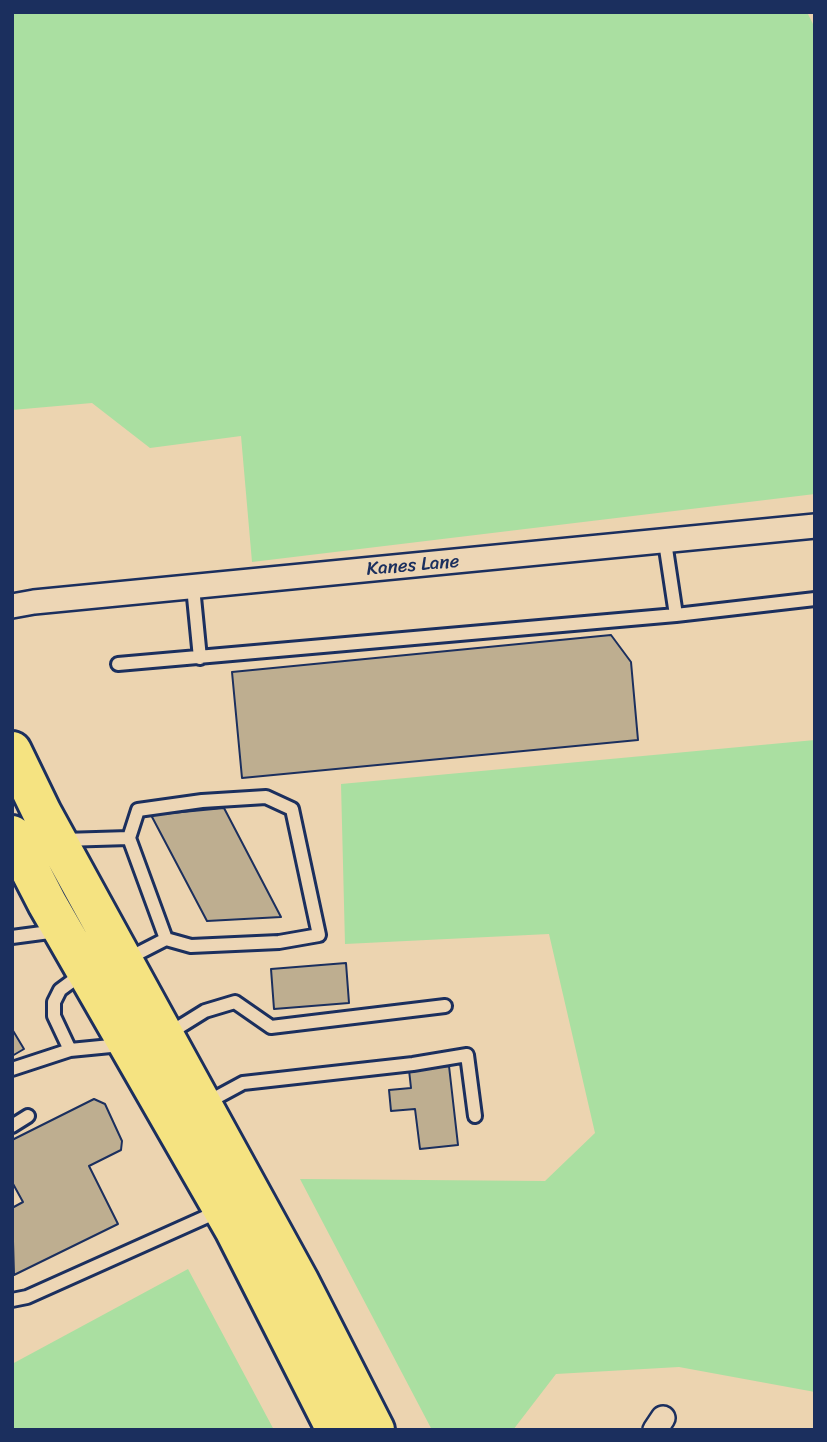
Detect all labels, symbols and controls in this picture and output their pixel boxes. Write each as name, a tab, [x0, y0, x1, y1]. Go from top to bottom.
street label: Kanes Lane	[366, 551, 460, 581]

